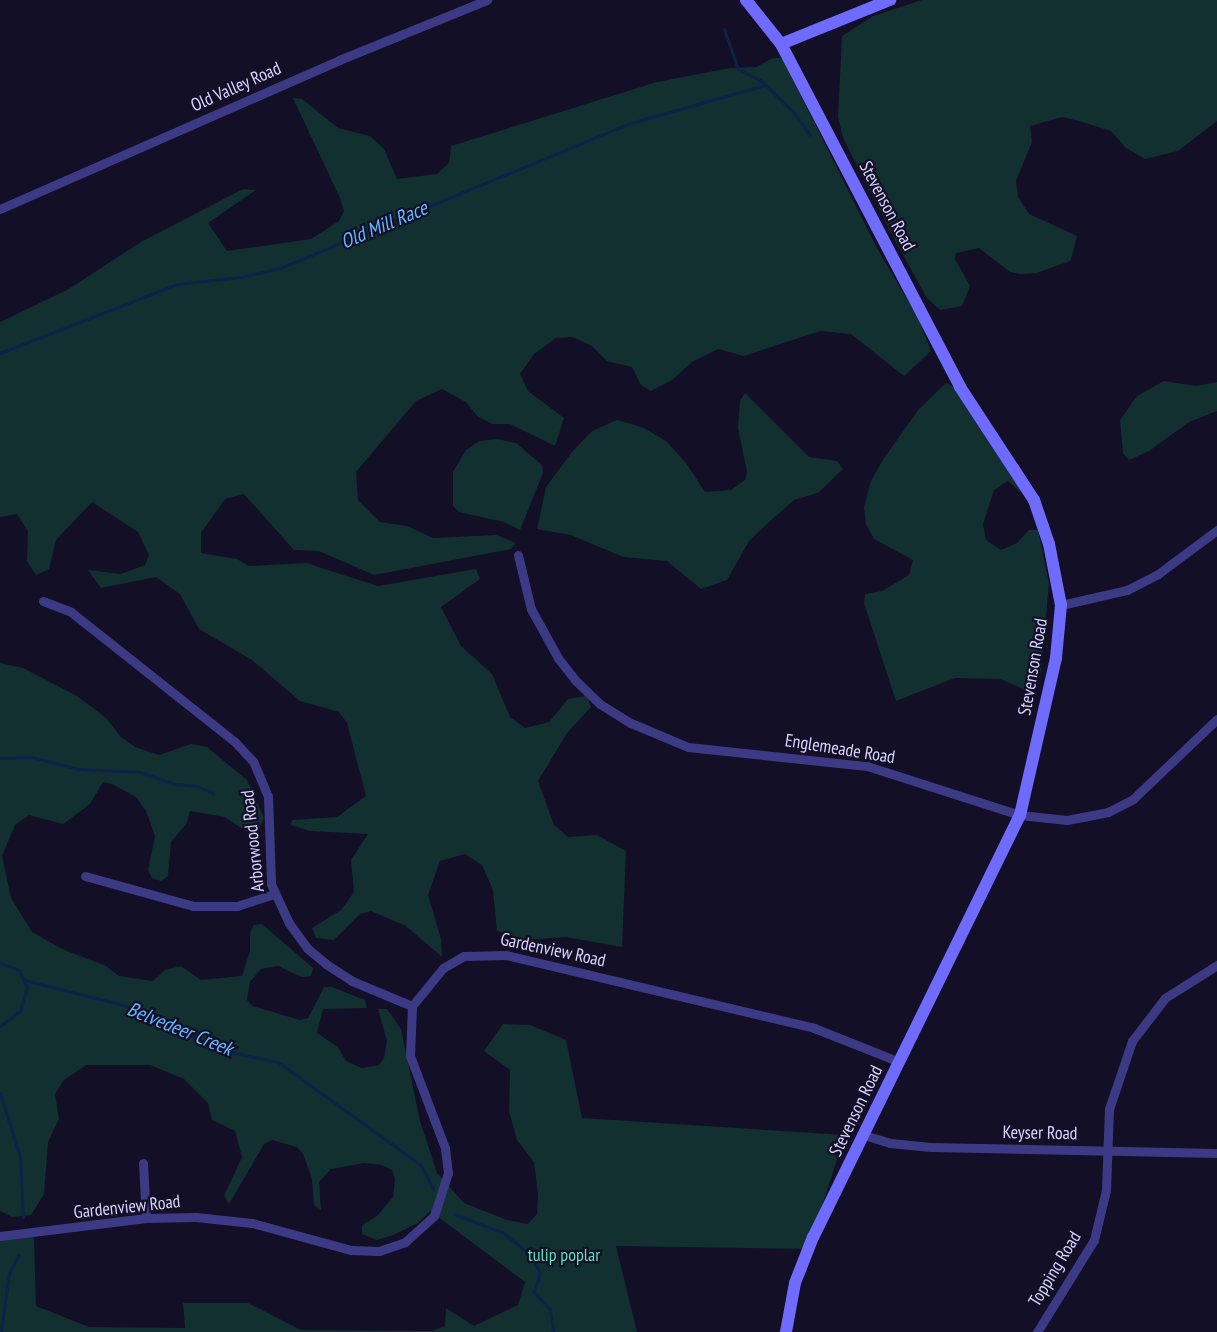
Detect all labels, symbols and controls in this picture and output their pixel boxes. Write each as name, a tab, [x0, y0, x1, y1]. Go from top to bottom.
street label: Old Valley Road	[187, 57, 285, 117]
street label: Stevenson Road	[854, 158, 920, 254]
water label: Old Mill Race	[337, 196, 431, 254]
street label: Stevenson Road	[1014, 617, 1052, 717]
street label: Englemeade Road	[783, 730, 897, 768]
street label: Arborwood Road	[237, 789, 269, 893]
street label: Gardenview Road	[498, 928, 608, 972]
water label: Belvedeer Creek	[124, 997, 236, 1061]
street label: Stevenson Road	[825, 1062, 887, 1160]
street label: Keyser Road	[1002, 1122, 1078, 1144]
street label: Gardenview Road	[72, 1191, 182, 1223]
street label: Topping Road	[1024, 1228, 1086, 1310]
park label: tulip poplar	[528, 1244, 600, 1266]

